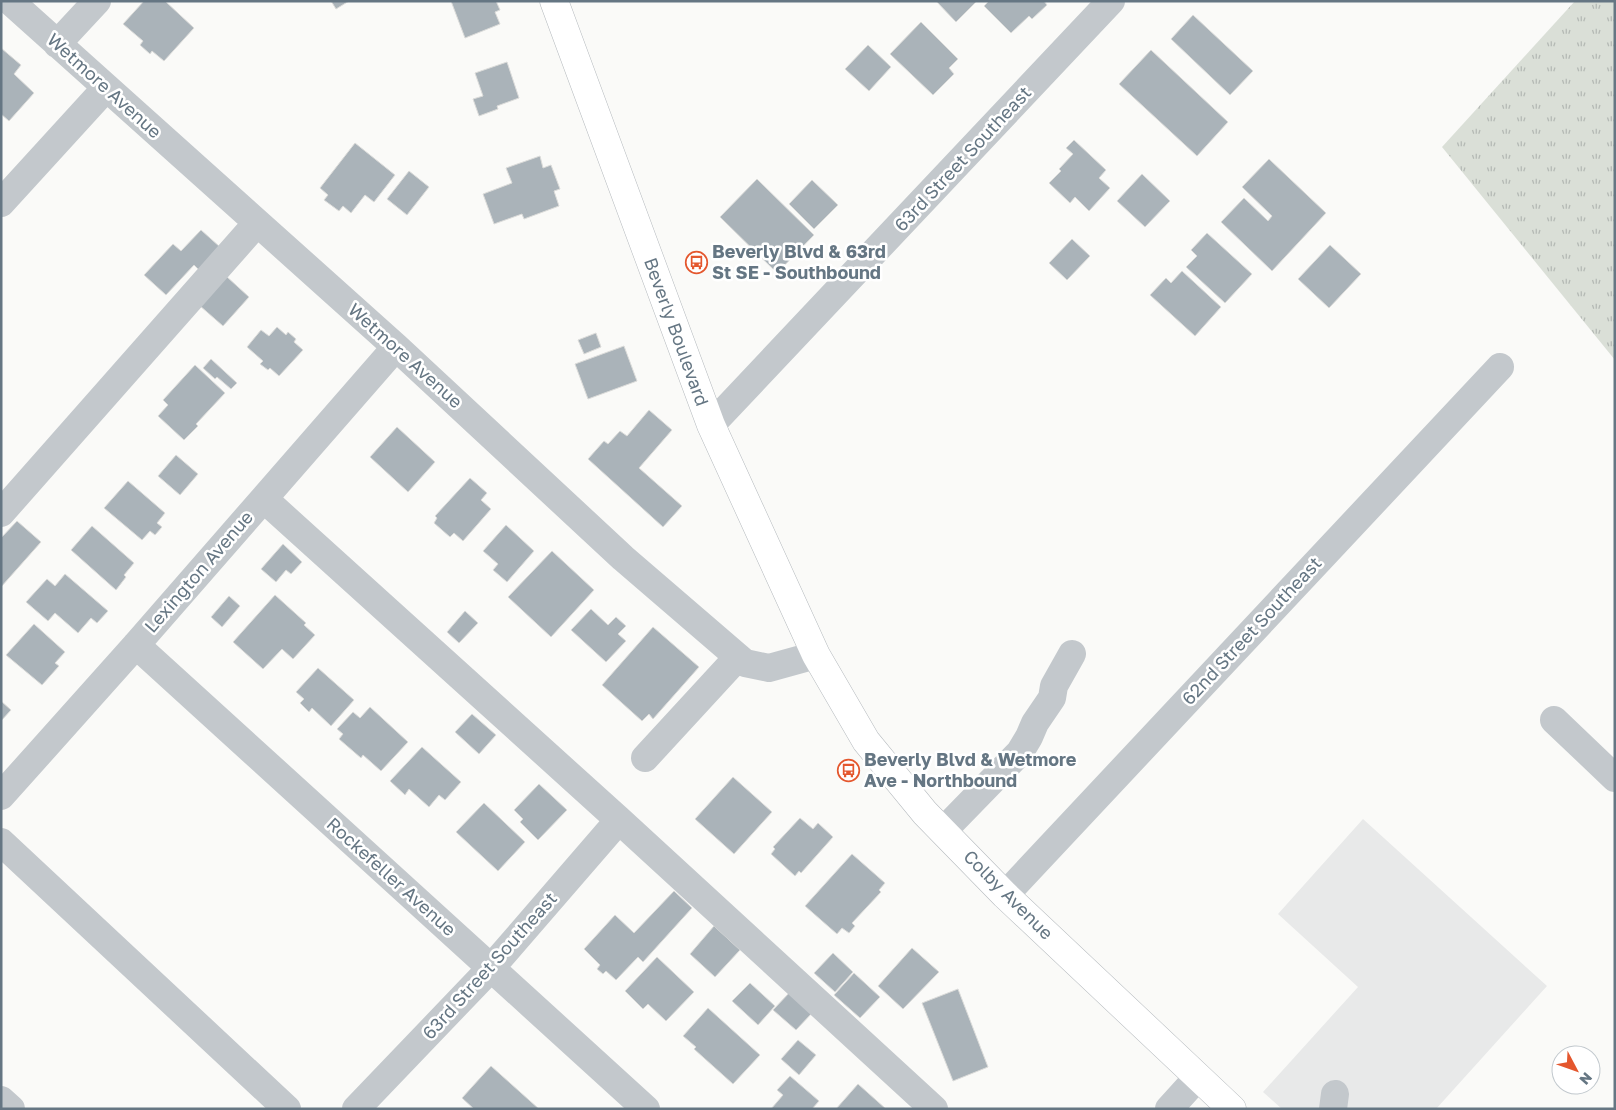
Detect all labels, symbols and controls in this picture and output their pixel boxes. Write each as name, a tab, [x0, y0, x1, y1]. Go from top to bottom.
street label: Wetmore Avenue	[43, 28, 166, 142]
street label: 63rd Street Southeast	[889, 81, 1035, 235]
place label: Beverly Blvd & 63rd St SE - Southbound	[712, 240, 886, 283]
bus stop icon: Beverly Blvd & 63rd St SE - Southbound	[684, 250, 708, 274]
street label: Beverly Boulevard	[640, 254, 714, 409]
street label: Wetmore Avenue	[344, 298, 467, 412]
street label: Lexington Avenue	[139, 506, 257, 637]
street label: 62nd Street Southeast	[1177, 552, 1326, 709]
place label: Beverly Blvd & Wetmore Ave - Northbound	[864, 748, 1077, 791]
bus stop icon: Beverly Blvd & Wetmore Ave - Northbound	[836, 758, 860, 782]
street label: Rockefeller Avenue	[322, 812, 461, 940]
street label: Colby Avenue	[959, 845, 1058, 944]
street label: 63rd Street Southeast	[417, 887, 561, 1043]
north arrow	[1551, 1045, 1601, 1095]
text: N	[1576, 1069, 1596, 1088]

